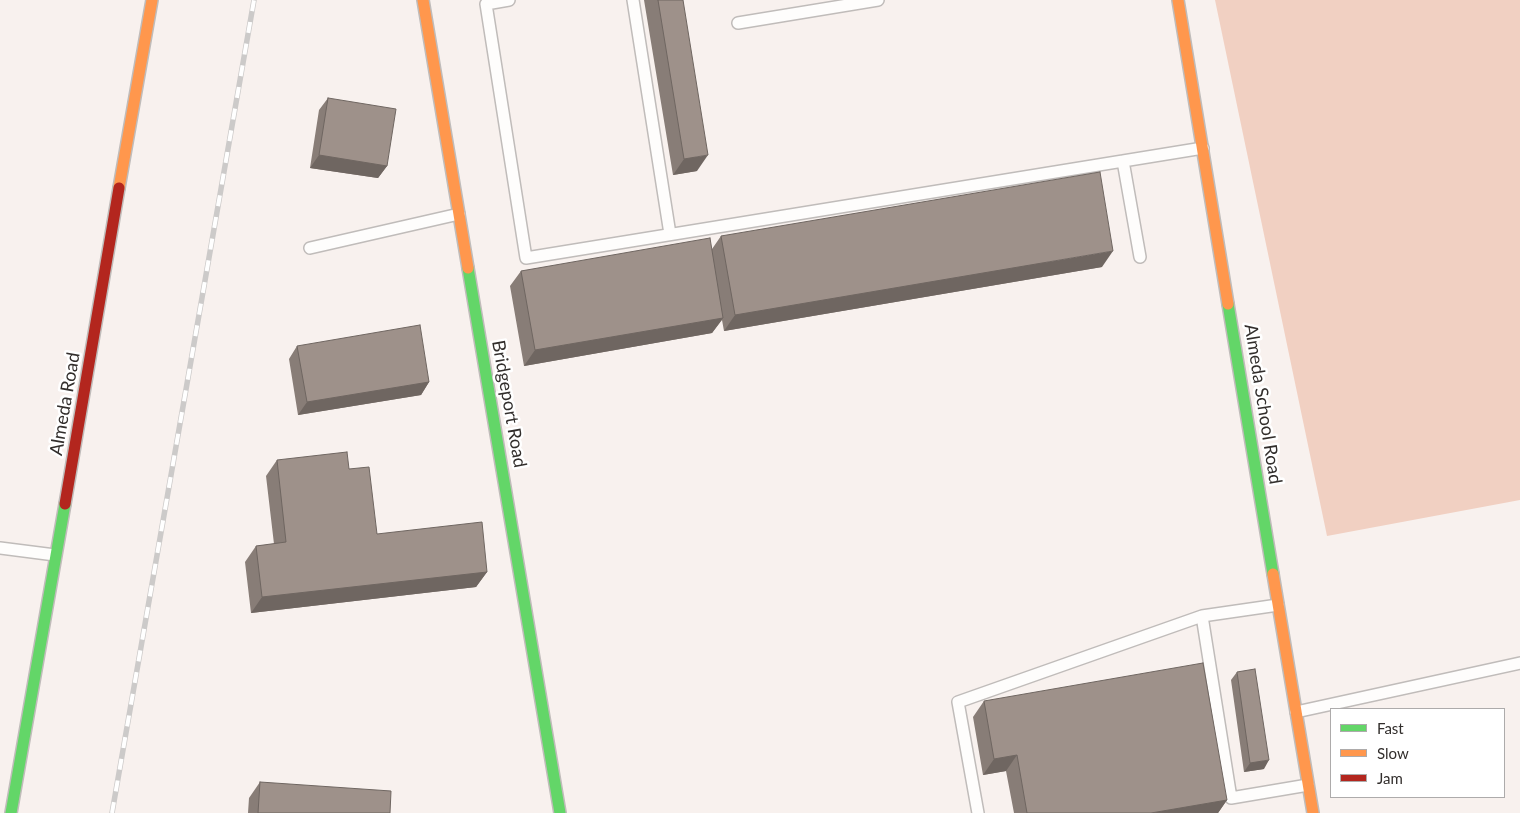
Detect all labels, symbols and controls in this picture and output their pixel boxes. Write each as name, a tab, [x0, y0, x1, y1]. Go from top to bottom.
street label: Almeda School Road	[1240, 322, 1286, 486]
street label: Bridgeport Road	[487, 339, 531, 469]
street label: Almeda Road	[45, 351, 85, 457]
legend	[1330, 708, 1505, 798]
text: Fast	[1377, 719, 1404, 737]
text: Slow	[1377, 744, 1409, 762]
text: Jam	[1377, 769, 1403, 787]

